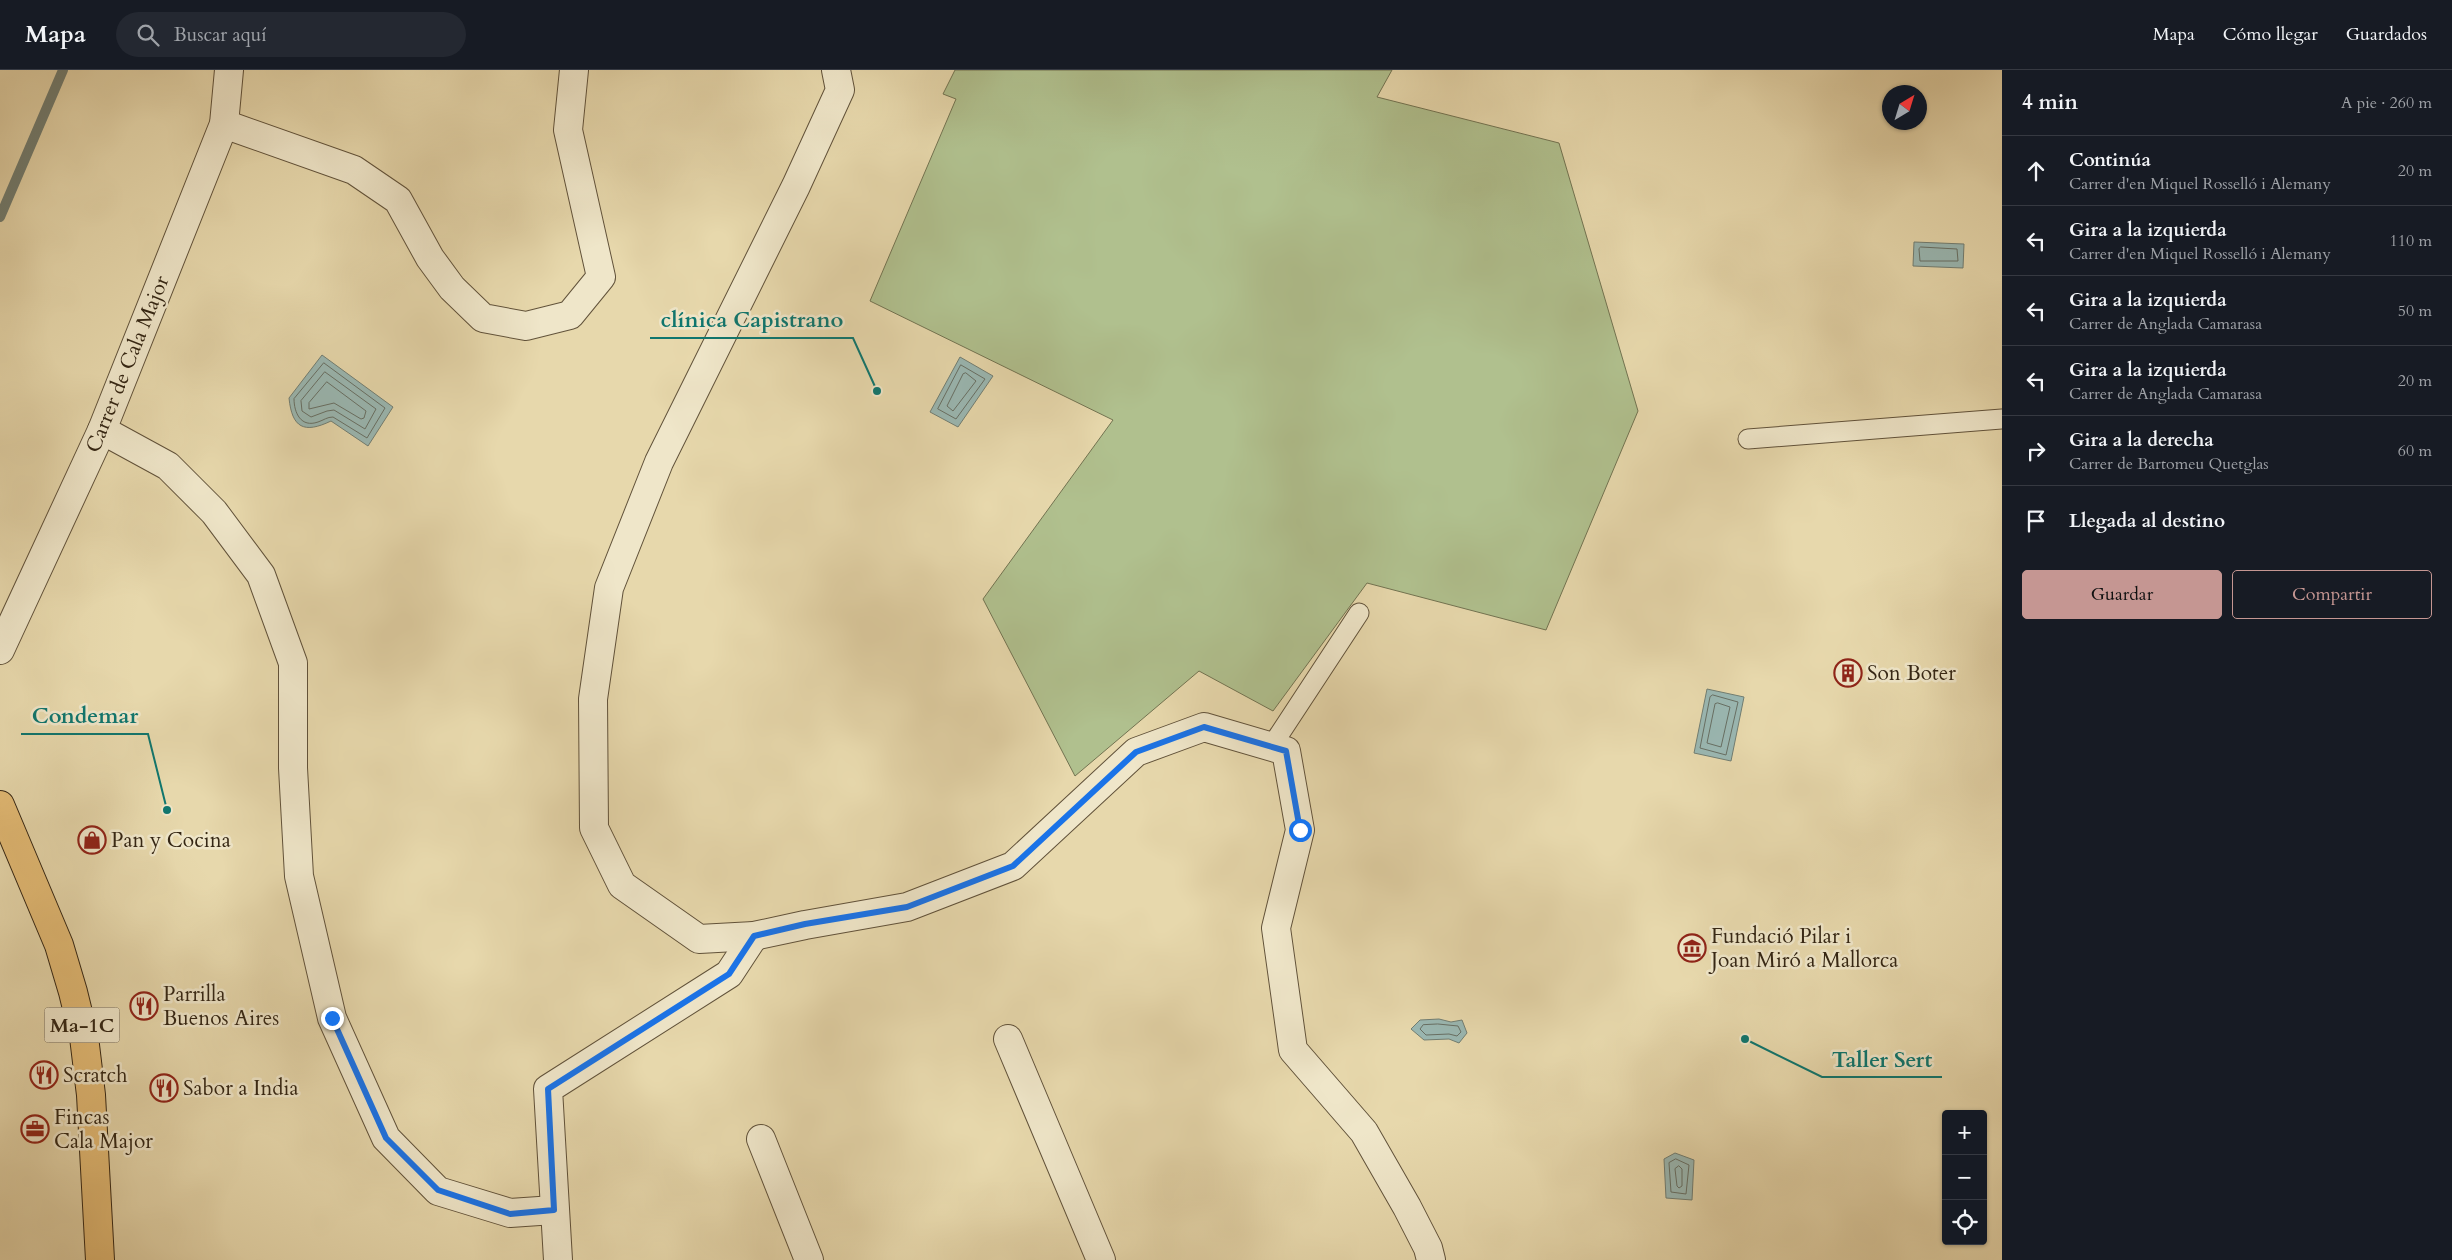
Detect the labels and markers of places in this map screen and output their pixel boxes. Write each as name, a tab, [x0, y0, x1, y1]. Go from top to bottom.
callout: clínica Capistrano	[650, 301, 853, 338]
building icon: Son Boter	[1833, 658, 1863, 688]
place label: Son Boter	[1867, 659, 1956, 688]
callout: Condemar	[21, 697, 148, 734]
shop icon: Pan y Cocina	[77, 825, 107, 855]
place label: Pan y Cocina	[111, 826, 231, 855]
place label: Fundació Pilar i Joan Miró a Mallorca	[1708, 922, 1898, 975]
museum icon: Fundació Pilar i Joan Miró a Mallorca	[1677, 933, 1707, 963]
place label: Parrilla Buenos Aires	[163, 980, 279, 1033]
restaurant icon: Parrilla Buenos Aires	[129, 991, 159, 1021]
callout: Taller Sert	[1822, 1040, 1942, 1077]
restaurant icon: Scratch	[29, 1060, 59, 1090]
place label: Scratch	[63, 1061, 128, 1090]
restaurant icon: Sabor a India	[149, 1073, 179, 1103]
place label: Sabor a India	[183, 1074, 299, 1103]
place label: Fincas Cala Major	[54, 1103, 153, 1156]
office icon: Fincas Cala Major	[20, 1114, 50, 1144]

